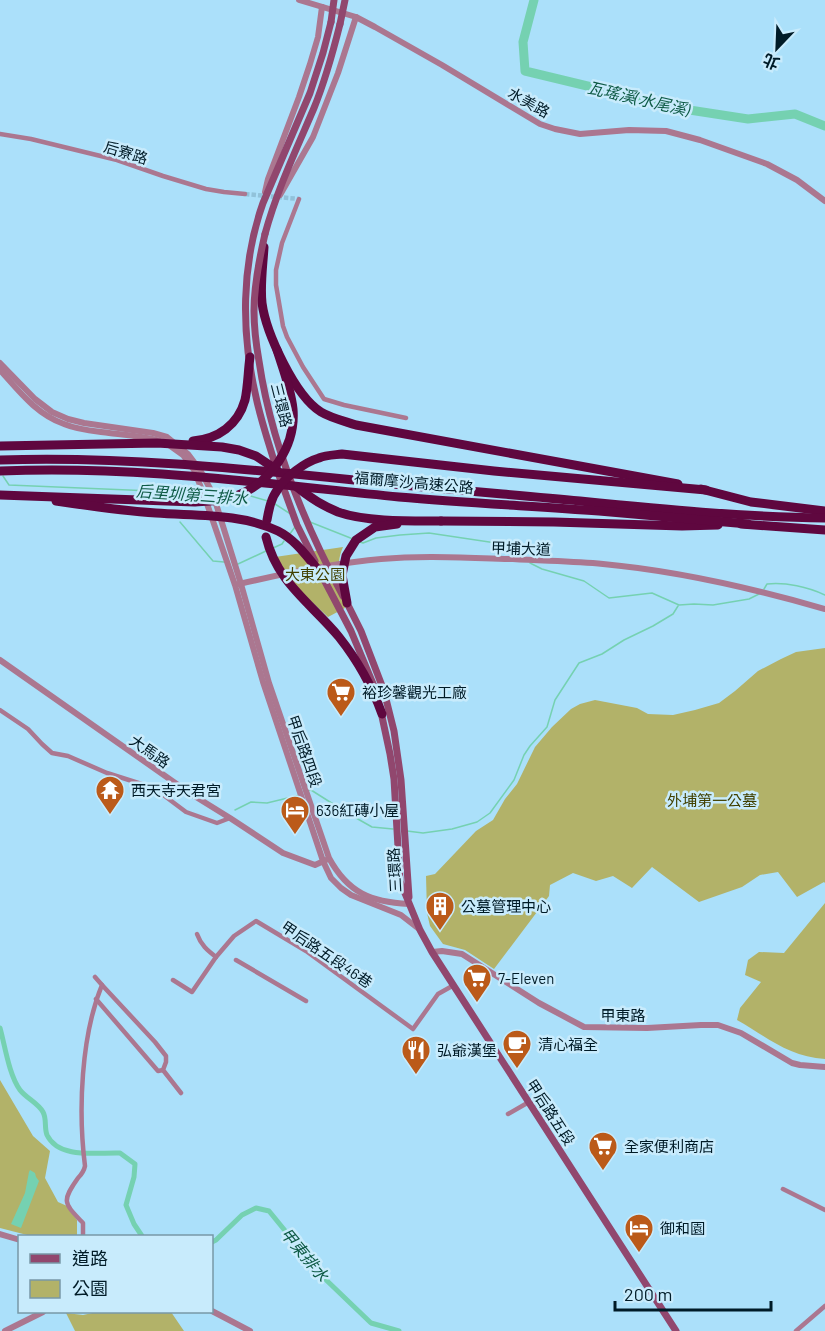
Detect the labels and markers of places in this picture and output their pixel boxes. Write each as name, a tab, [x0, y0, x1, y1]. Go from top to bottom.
supermarket icon: 裕珍馨觀光工廠	[325, 676, 357, 718]
place label: 裕珍馨觀光工廠	[362, 683, 467, 701]
temple icon: 西天寺天君宮	[94, 774, 126, 816]
place label: 西天寺天君宮	[131, 781, 221, 799]
hotel icon: 636紅磚小屋	[279, 794, 311, 836]
place label: 636紅磚小屋	[316, 801, 399, 819]
building icon: 公墓管理中心	[424, 890, 456, 932]
place label: 公墓管理中心	[461, 897, 551, 915]
supermarket icon: 7-Eleven	[461, 962, 493, 1004]
place label: 7-Eleven	[498, 969, 554, 987]
cafe icon: 清心福全	[501, 1028, 533, 1070]
restaurant icon: 弘爺漢堡	[400, 1034, 432, 1076]
place label: 清心福全	[538, 1035, 598, 1053]
place label: 弘爺漢堡	[437, 1041, 497, 1059]
supermarket icon: 全家便利商店	[587, 1130, 619, 1172]
place label: 全家便利商店	[624, 1137, 714, 1155]
hotel icon: 御和園	[623, 1212, 655, 1254]
place label: 御和園	[660, 1219, 705, 1237]

